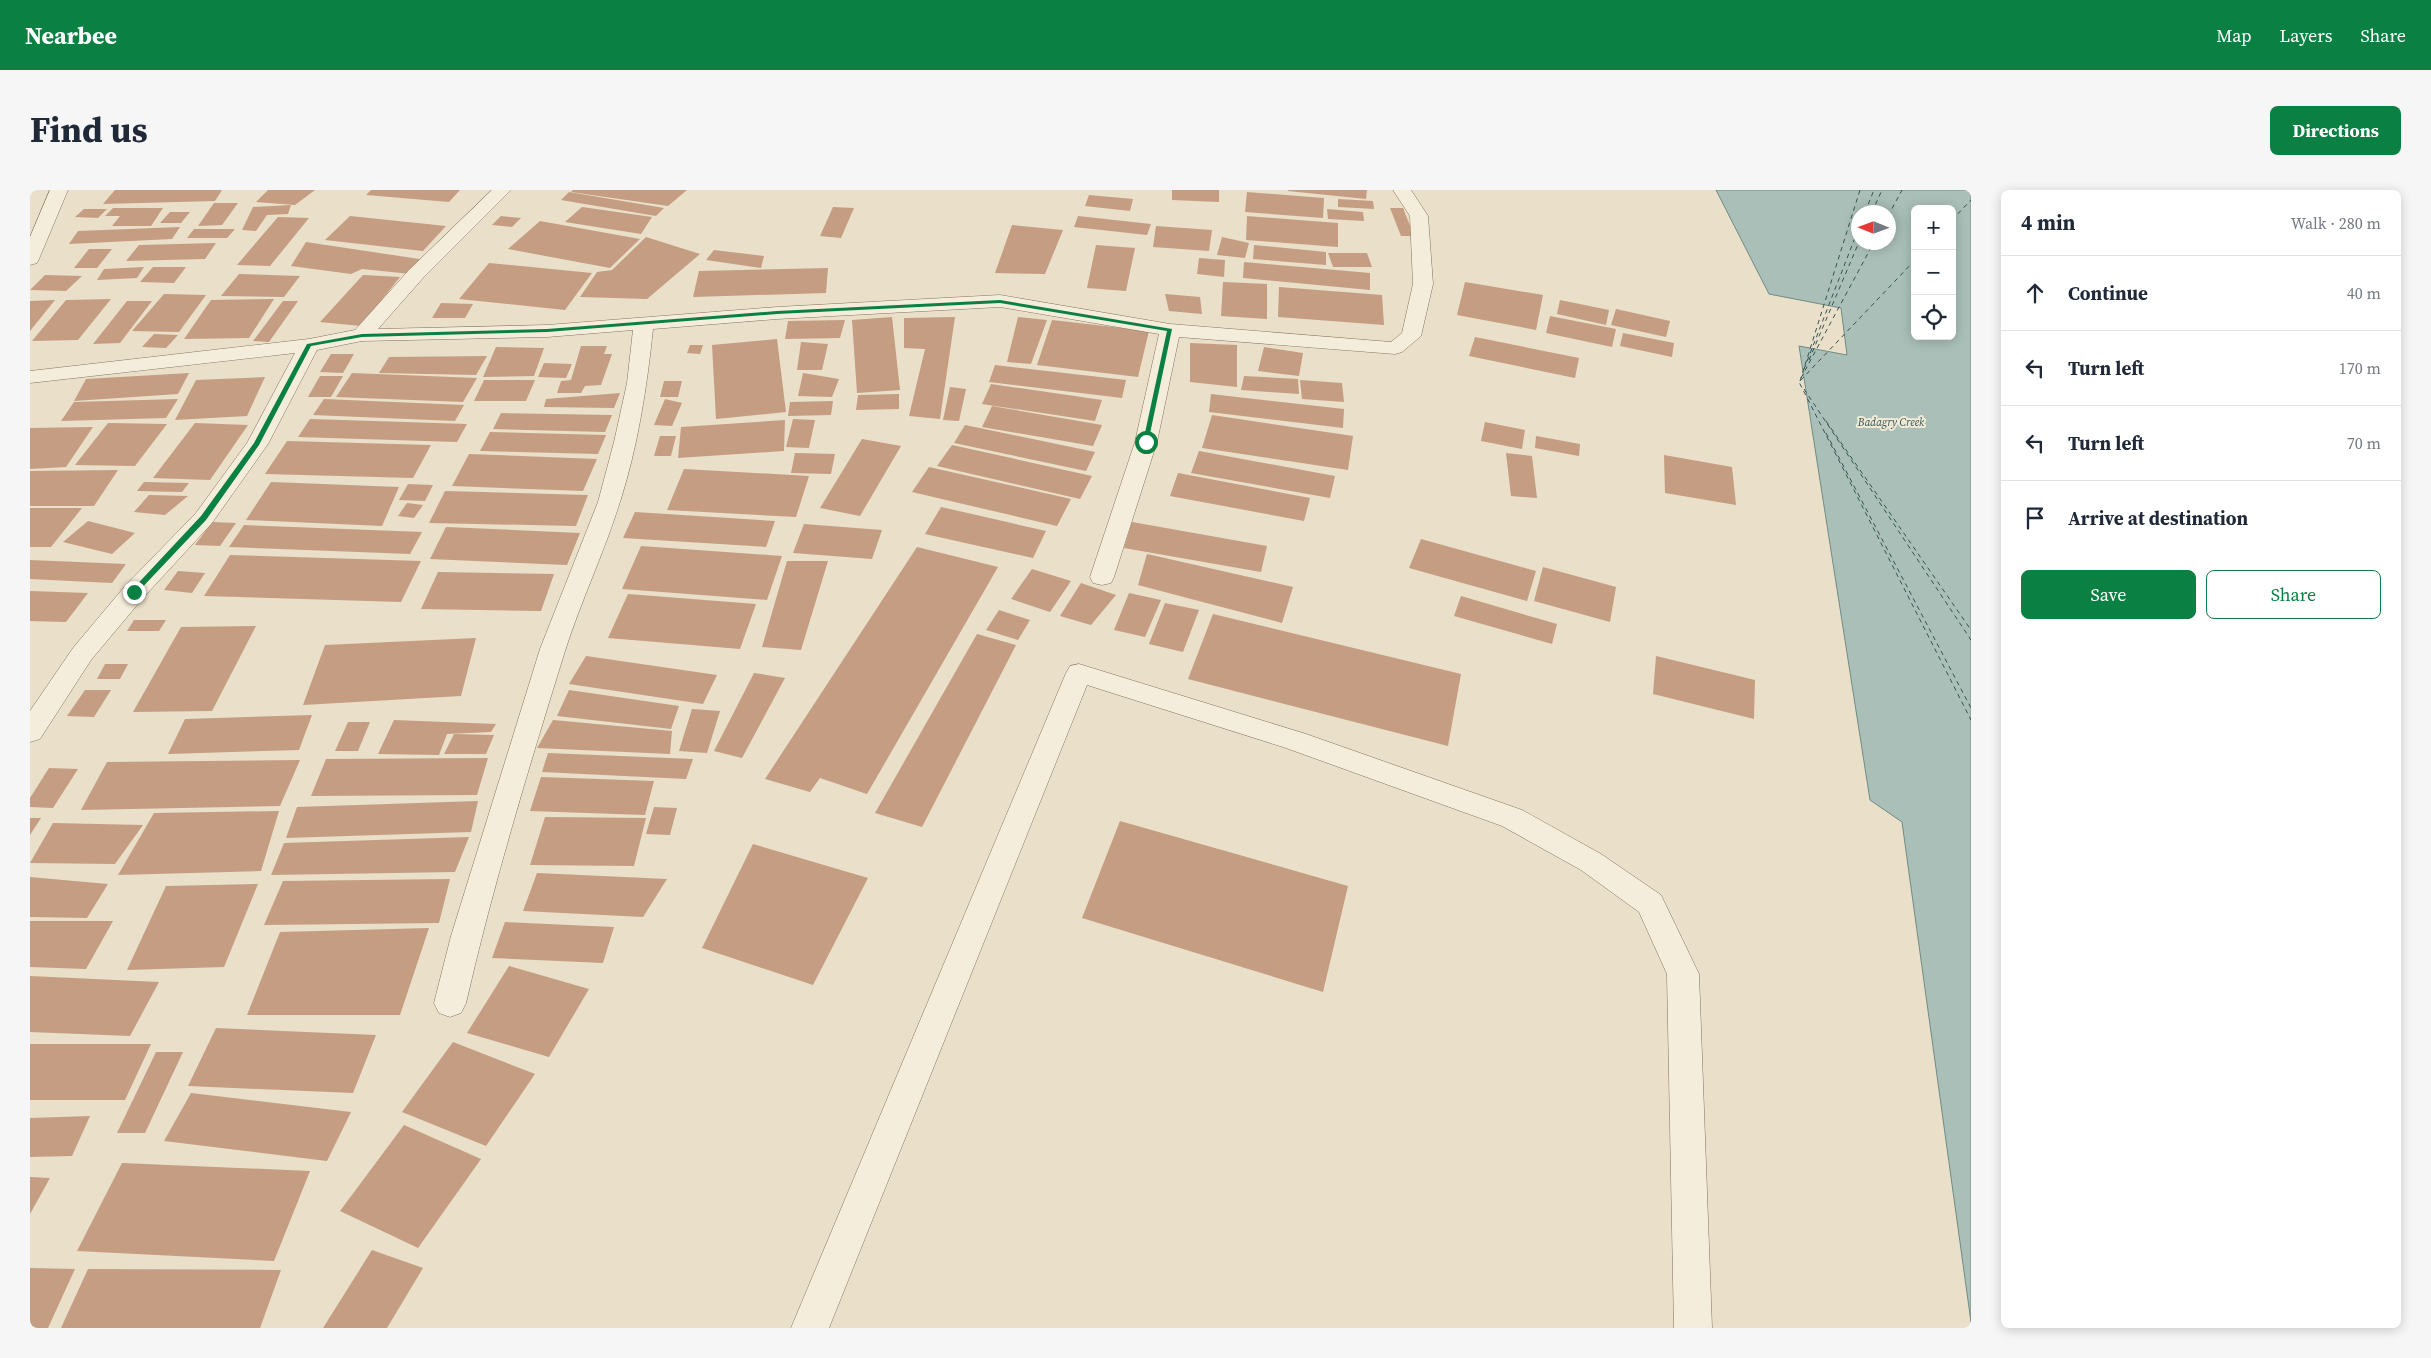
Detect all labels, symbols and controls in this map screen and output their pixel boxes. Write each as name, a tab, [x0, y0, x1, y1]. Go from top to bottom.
text: Nearbee	[25, 19, 117, 52]
text: Map	[2216, 23, 2251, 48]
text: Layers	[2279, 23, 2332, 48]
text: Share	[2360, 23, 2406, 48]
text: Find us	[30, 106, 148, 154]
button: Directions	[2270, 106, 2401, 155]
north arrow	[1851, 205, 1896, 250]
map controls	[1911, 205, 1956, 340]
button: +	[1911, 205, 1956, 250]
text: 4 min	[2021, 208, 2076, 237]
text: Walk · 280 m	[2291, 212, 2381, 234]
button: −	[1911, 250, 1956, 295]
icon: ahead	[2021, 279, 2049, 307]
text: Continue	[2068, 280, 2148, 306]
text: 40 m	[2347, 282, 2381, 304]
button: locate	[1911, 295, 1956, 340]
icon: left	[2021, 354, 2049, 382]
text: Turn left	[2068, 355, 2144, 381]
text: 170 m	[2339, 357, 2381, 379]
water label: Badagry Creek	[1857, 415, 1925, 430]
icon: left	[2021, 429, 2049, 457]
text: Turn left	[2068, 430, 2144, 456]
route start	[1135, 431, 1158, 454]
text: 70 m	[2347, 432, 2381, 454]
icon: arrive	[2021, 504, 2049, 532]
text: Arrive at destination	[2068, 505, 2248, 531]
button: Save	[2021, 570, 2196, 619]
button: Share	[2206, 570, 2381, 619]
route end	[123, 581, 146, 604]

